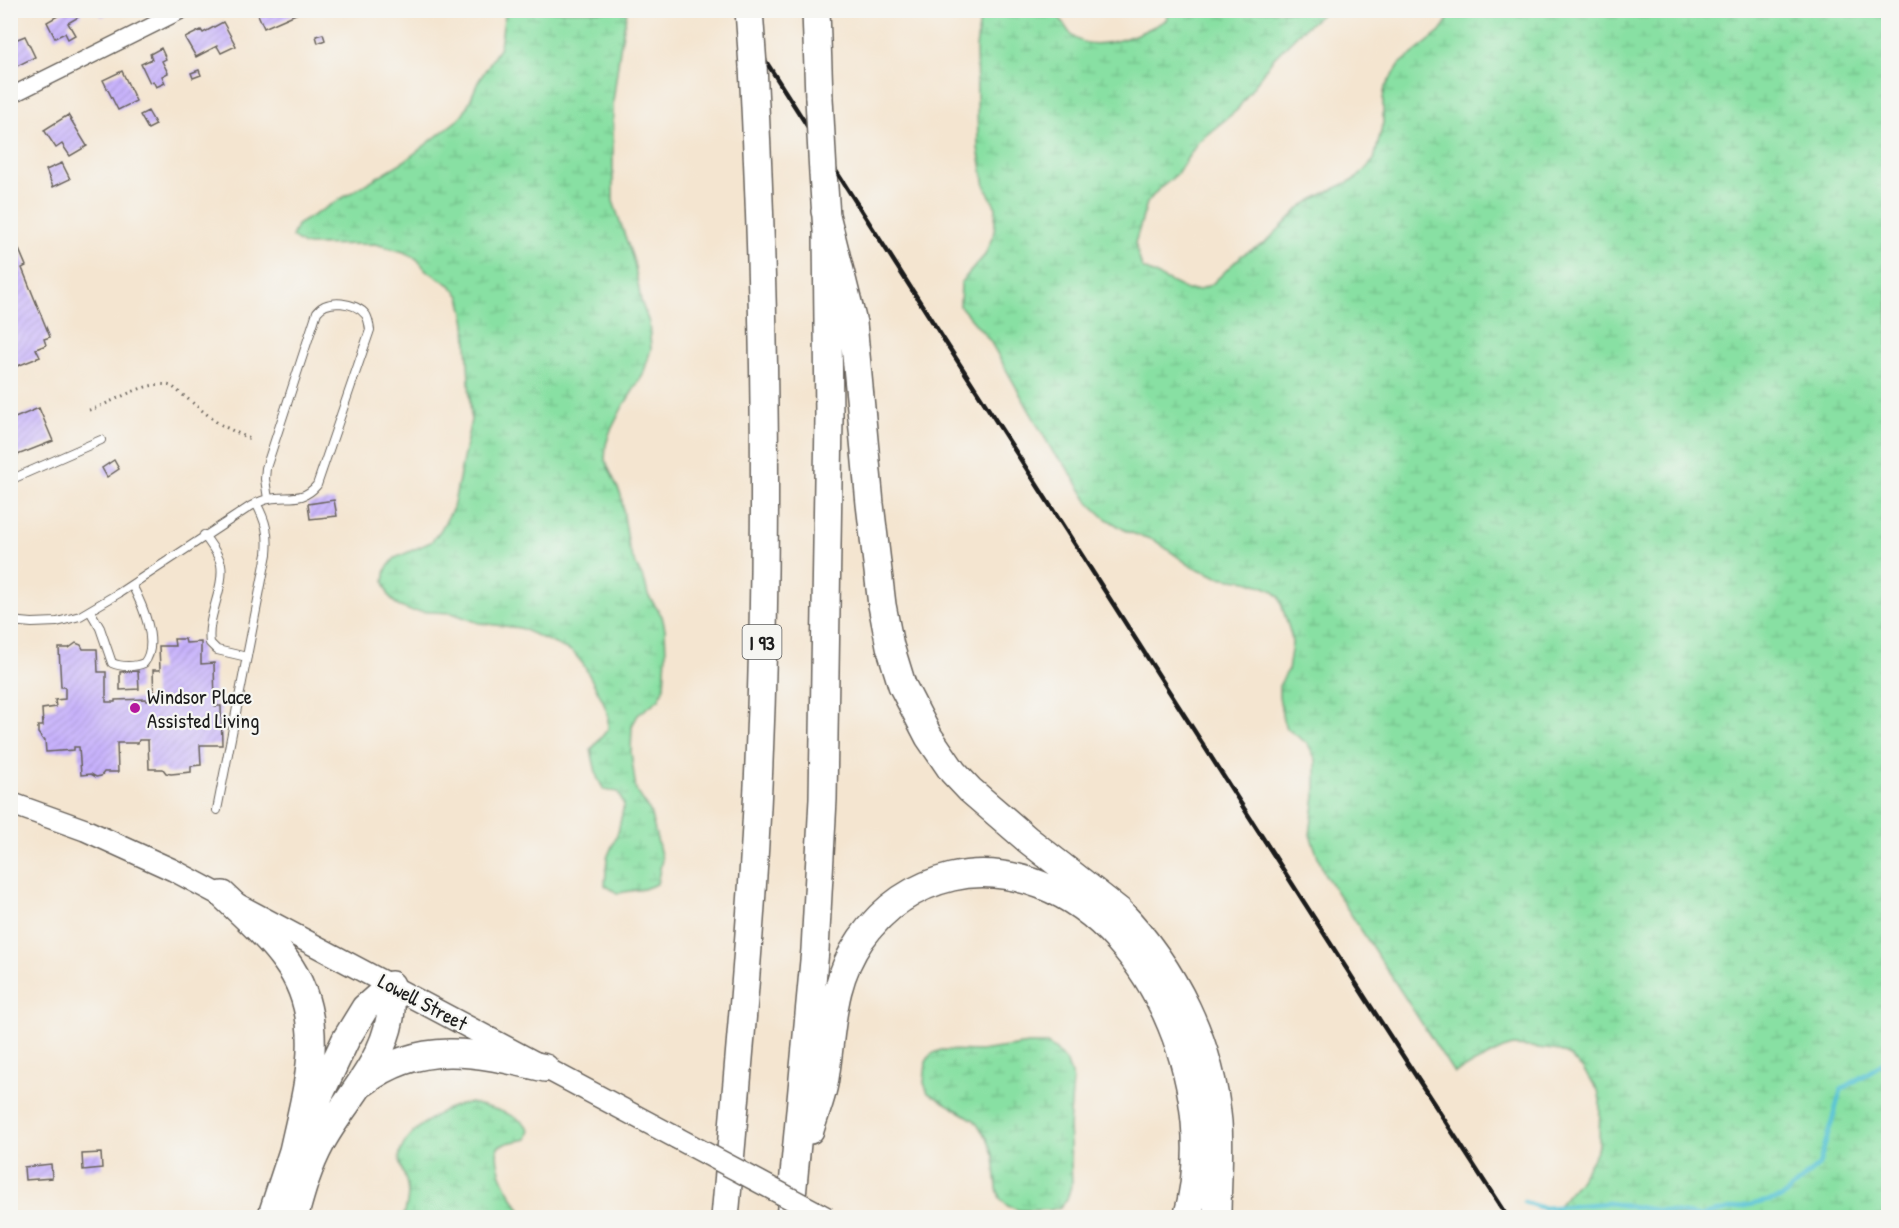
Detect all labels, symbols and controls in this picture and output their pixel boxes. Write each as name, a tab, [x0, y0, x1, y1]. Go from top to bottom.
road number: I 93	[742, 625, 782, 659]
place label: Windsor Place Assisted Living	[147, 682, 259, 735]
marker: Windsor Place Assisted Living	[128, 701, 142, 715]
street label: Lowell Street	[373, 966, 473, 1038]

